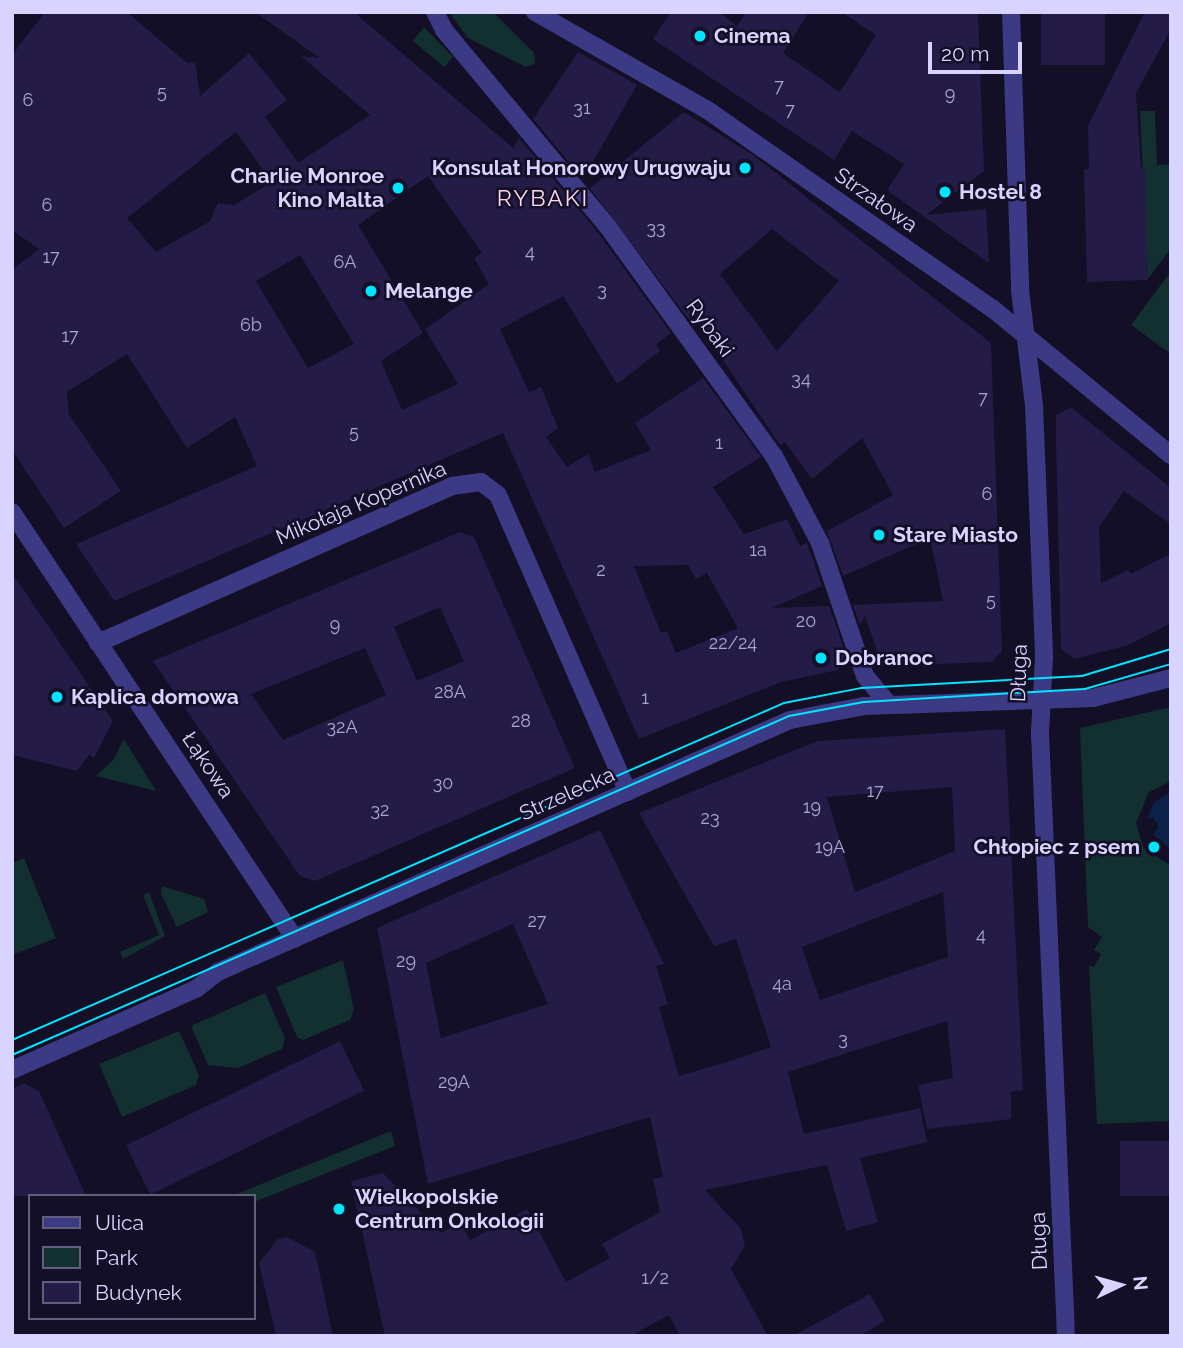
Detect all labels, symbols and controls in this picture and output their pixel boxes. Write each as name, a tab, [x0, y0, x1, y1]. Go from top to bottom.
place label: Cinema	[714, 23, 791, 49]
marker: Cinema	[692, 28, 708, 44]
scale bar	[931, 28, 1026, 72]
text: 20 m	[941, 41, 989, 66]
house number: 7	[774, 75, 784, 97]
house number: 5	[157, 81, 167, 103]
house number: 9	[945, 83, 955, 105]
house number: 6	[23, 89, 33, 111]
house number: 31	[573, 97, 591, 119]
house number: 7	[785, 99, 795, 121]
place label: Konsulat Honorowy Urugwaju	[431, 155, 731, 181]
marker: Konsulat Honorowy Urugwaju	[737, 160, 753, 176]
street label: Strzałowa	[830, 162, 922, 238]
place label: Charlie Monroe Kino Malta	[230, 163, 384, 213]
place label: Hostel 8	[959, 179, 1042, 205]
marker: Charlie Monroe Kino Malta	[390, 180, 406, 196]
district label: RYBAKI	[498, 184, 588, 212]
marker: Hostel 8	[937, 184, 953, 200]
house number: 6	[42, 194, 52, 216]
house number: 33	[646, 217, 666, 239]
house number: 4	[525, 241, 535, 263]
house number: 17	[42, 246, 60, 268]
house number: 6A	[334, 251, 356, 273]
place label: Melange	[385, 278, 473, 304]
house number: 3	[597, 279, 607, 301]
marker: Melange	[363, 283, 379, 299]
street label: Rybaki	[681, 294, 739, 362]
house number: 6b	[240, 314, 262, 336]
house number: 17	[61, 325, 79, 347]
house number: 34	[791, 368, 811, 390]
house number: 7	[978, 387, 988, 409]
house number: 5	[349, 421, 359, 443]
house number: 1	[715, 432, 723, 454]
street label: Mikołaja Kopernika	[272, 456, 450, 550]
house number: 6	[982, 483, 992, 505]
place label: Stare Miasto	[893, 522, 1018, 548]
marker: Stare Miasto	[871, 527, 887, 543]
house number: 1a	[749, 539, 767, 561]
house number: 2	[596, 559, 606, 581]
house number: 5	[986, 589, 996, 611]
house number: 20	[796, 610, 816, 632]
house number: 9	[330, 614, 340, 636]
house number: 22/24	[709, 632, 757, 654]
street label: Długa	[1005, 644, 1033, 702]
place label: Dobranoc	[835, 645, 933, 671]
marker: Dobranoc	[813, 650, 829, 666]
house number: 28A	[434, 681, 466, 703]
place label: Kaplica domowa	[71, 684, 239, 710]
house number: 1	[641, 687, 649, 709]
marker: Kaplica domowa	[49, 689, 65, 705]
house number: 28	[511, 710, 531, 732]
house number: 32A	[326, 716, 358, 738]
street label: Łąkowa	[177, 727, 239, 803]
street label: Strzelecka	[516, 762, 618, 826]
house number: 30	[433, 772, 453, 794]
house number: 17	[866, 780, 884, 802]
house number: 19	[803, 796, 821, 818]
house number: 32	[371, 799, 389, 821]
house number: 23	[701, 807, 719, 829]
place label: Chłopiec z psem	[974, 834, 1140, 860]
house number: 19A	[815, 836, 845, 858]
marker: Chłopiec z psem	[1146, 839, 1162, 855]
house number: 27	[527, 910, 547, 932]
house number: 4	[976, 924, 986, 946]
house number: 29	[396, 950, 416, 972]
house number: 4a	[772, 973, 792, 995]
house number: 3	[838, 1028, 848, 1050]
house number: 29A	[438, 1071, 470, 1093]
place label: Wielkopolskie Centrum Onkologii	[355, 1184, 544, 1234]
legend	[28, 1194, 256, 1320]
marker: Wielkopolskie Centrum Onkologii	[329, 1199, 349, 1219]
text: Ulica	[95, 1210, 144, 1235]
street label: Długa	[1025, 1212, 1053, 1270]
text: Park	[95, 1245, 138, 1270]
north arrow	[1085, 1250, 1155, 1320]
house number: 1/2	[641, 1267, 669, 1289]
text: N	[1129, 1275, 1153, 1291]
text: Budynek	[95, 1280, 182, 1305]

